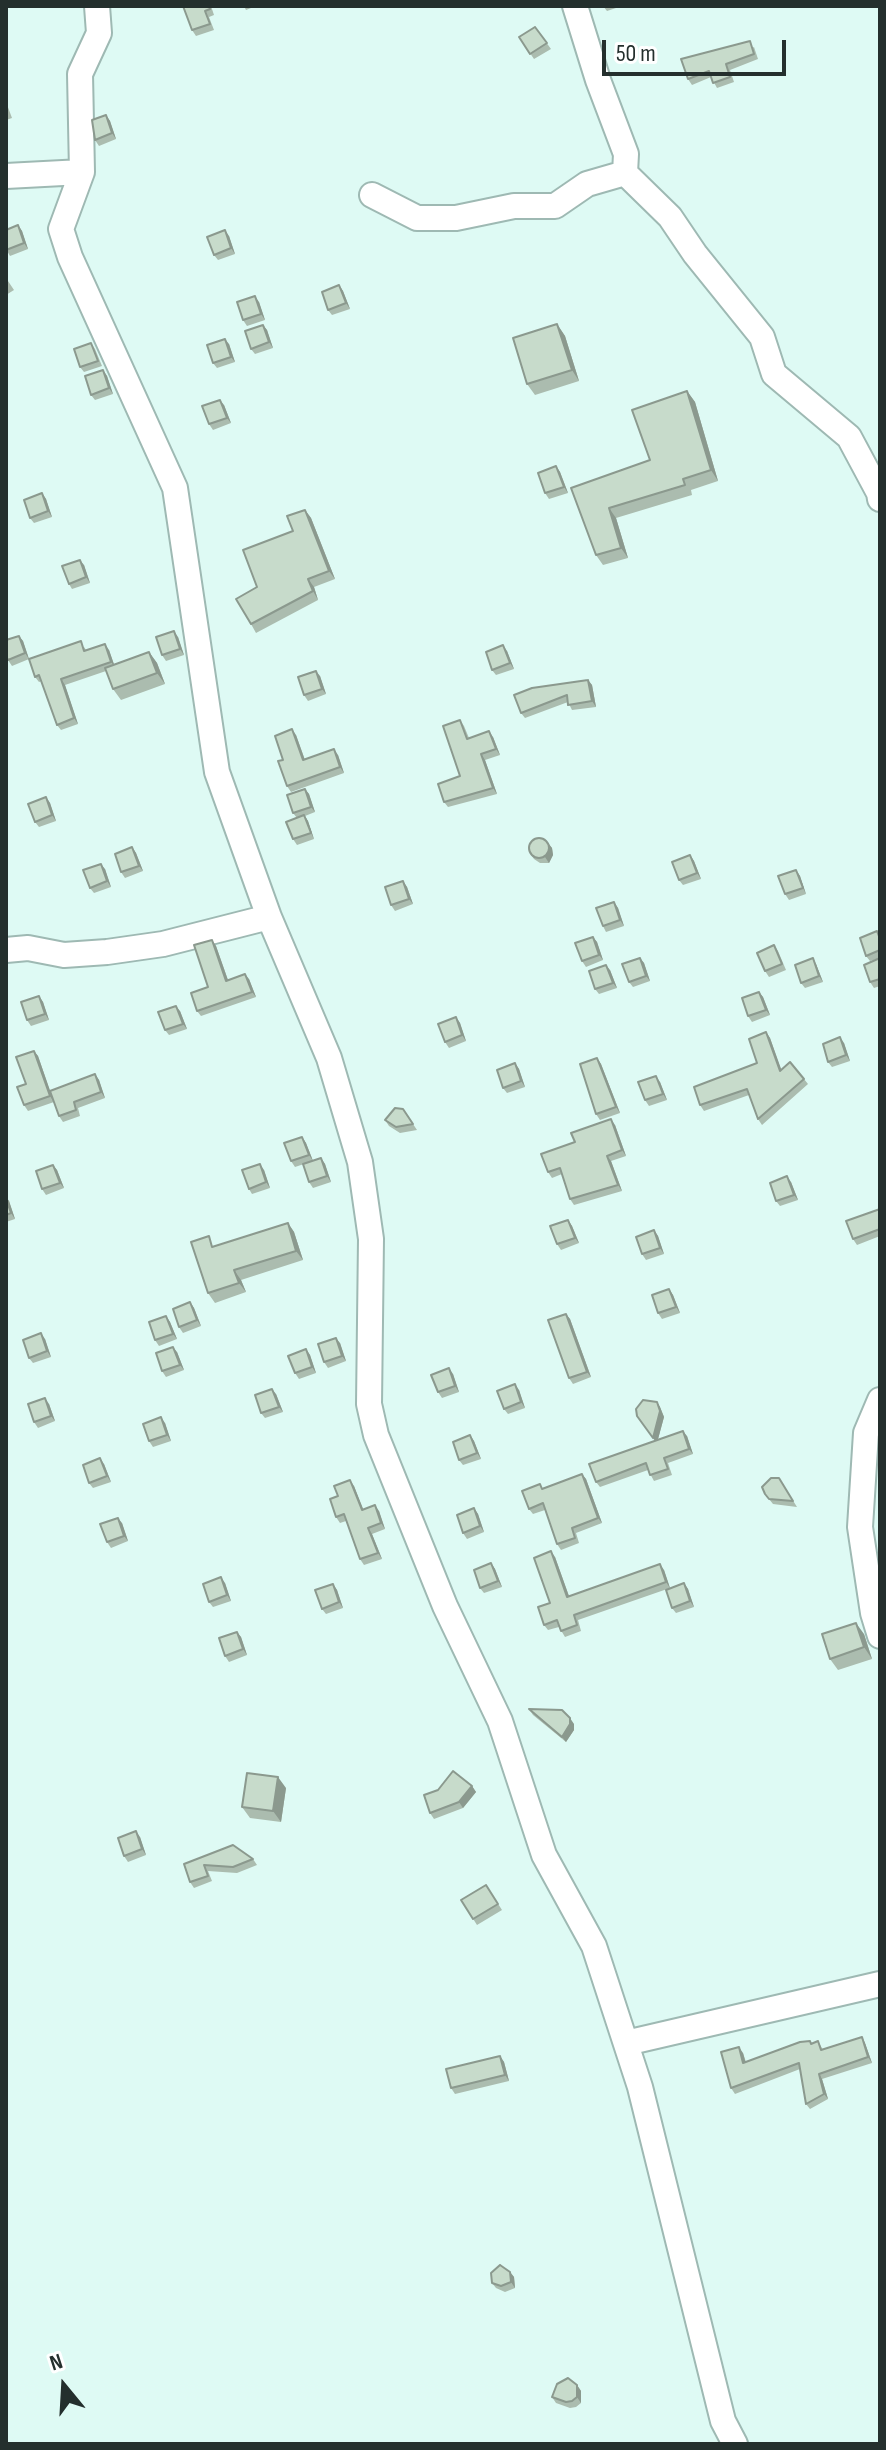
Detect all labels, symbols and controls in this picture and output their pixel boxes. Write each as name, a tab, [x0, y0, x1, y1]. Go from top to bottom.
scale bar	[606, 24, 790, 74]
text: 50 m	[616, 39, 656, 68]
north arrow	[24, 2346, 104, 2426]
text: N	[47, 2348, 66, 2377]

